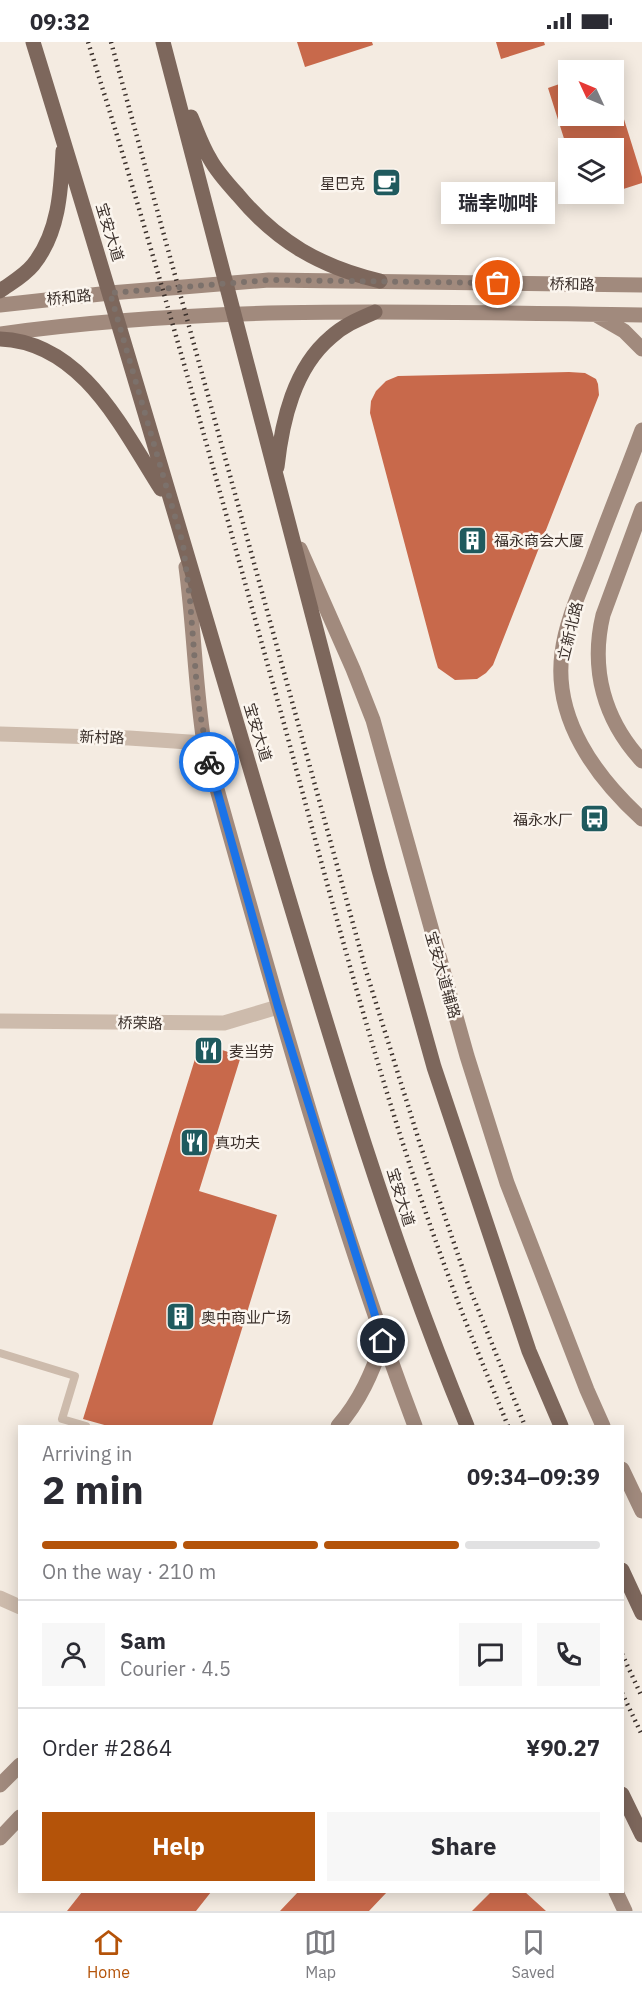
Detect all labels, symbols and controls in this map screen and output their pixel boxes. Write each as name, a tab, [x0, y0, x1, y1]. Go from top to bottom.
text: 09:32	[30, 7, 90, 36]
north arrow	[558, 60, 624, 126]
map controls	[558, 60, 624, 204]
button: layers	[558, 138, 624, 204]
cafe icon: 星巴克	[370, 167, 402, 199]
place label: 星巴克	[320, 174, 365, 193]
callout: 瑞幸咖啡	[441, 181, 555, 223]
text: 瑞幸咖啡	[458, 189, 538, 216]
street label: 宝安大道	[92, 201, 128, 263]
pin	[472, 257, 523, 308]
icon: bag	[481, 266, 514, 299]
street label: 桥和路	[549, 274, 595, 294]
street label: 桥和路	[46, 285, 92, 309]
building icon: 福永商会大厦	[457, 524, 489, 556]
place label: 福永商会大厦	[494, 531, 584, 550]
street label: 立新北路	[554, 600, 586, 662]
street label: 宝安大道	[240, 701, 276, 763]
street label: 新村路	[79, 727, 125, 747]
courier	[179, 732, 239, 792]
icon: bike	[193, 746, 226, 779]
bus stop icon: 福永水厂	[578, 803, 610, 835]
place label: 福永水厂	[513, 810, 573, 829]
street label: 宝安大道辅路	[421, 929, 465, 1021]
street label: 桥荣路	[117, 1013, 163, 1033]
restaurant icon: 麦当劳	[192, 1035, 224, 1067]
place label: 麦当劳	[229, 1042, 274, 1061]
restaurant icon: 真功夫	[178, 1126, 210, 1158]
place label: 真功夫	[215, 1133, 260, 1152]
street label: 宝安大道	[383, 1166, 419, 1228]
building icon: 奥中商业广场	[164, 1301, 196, 1333]
place label: 奥中商业广场	[201, 1308, 291, 1327]
pin	[357, 1315, 408, 1366]
icon: home	[366, 1324, 399, 1357]
text: Arriving in	[42, 1440, 132, 1467]
text: 09:34–09:39	[467, 1462, 600, 1491]
text: 2 min	[42, 1464, 144, 1515]
text: On the way · 210 m	[42, 1558, 216, 1585]
button: person	[42, 1623, 105, 1686]
button: chat	[459, 1623, 522, 1686]
button: phone	[537, 1623, 600, 1686]
text: Sam	[120, 1626, 166, 1655]
text: Courier · 4.5	[120, 1655, 231, 1682]
text: Order #2864	[42, 1733, 172, 1762]
text: ¥90.27	[526, 1733, 600, 1762]
button: Help	[42, 1812, 315, 1881]
button: Share	[327, 1812, 600, 1881]
tab: Home	[87, 1926, 130, 1982]
tab: Map	[304, 1926, 337, 1982]
tab: Saved	[511, 1926, 555, 1982]

